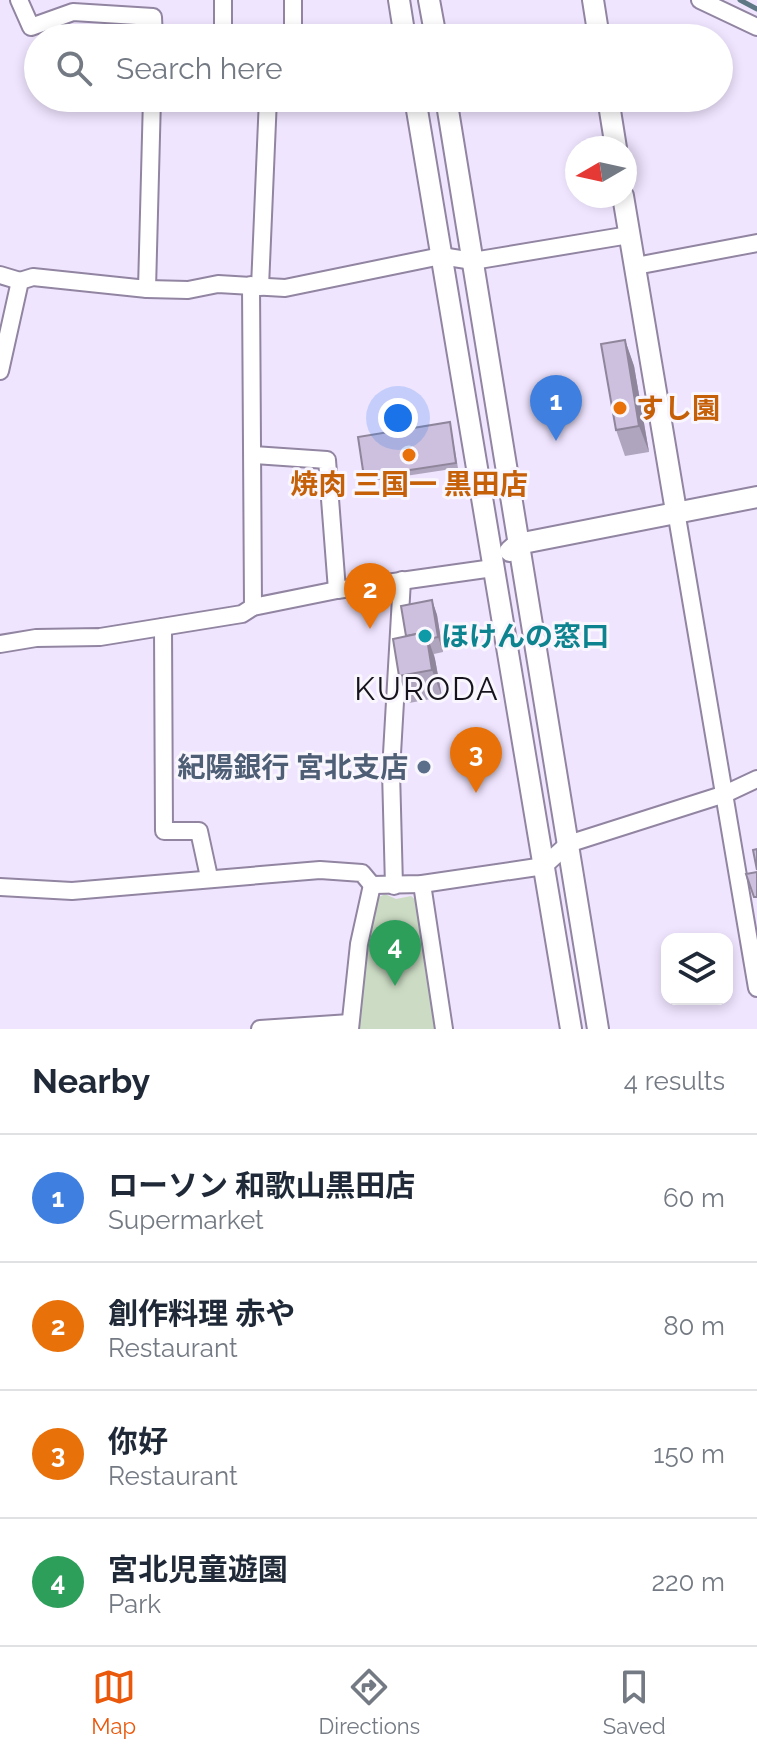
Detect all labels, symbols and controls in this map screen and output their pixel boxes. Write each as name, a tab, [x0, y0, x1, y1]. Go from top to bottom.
search box	[24, 24, 733, 112]
icon: search	[52, 46, 96, 90]
text: Search here	[116, 51, 283, 86]
north arrow	[565, 136, 637, 208]
pin: 1	[530, 375, 582, 441]
place label: すし園	[636, 392, 720, 425]
your location	[378, 398, 418, 438]
marker: すし園	[611, 399, 629, 417]
marker: 焼肉 三国一 黒田店	[400, 446, 418, 464]
place label: 焼肉 三国一 黒田店	[290, 468, 528, 501]
pin: 2	[344, 563, 396, 629]
place label: ほけんの窓口	[441, 620, 609, 653]
marker: ほけんの窓口	[416, 627, 434, 645]
district label: KURODA	[354, 670, 500, 707]
pin: 3	[450, 727, 502, 793]
place label: 紀陽銀行 宮北支店	[177, 751, 408, 784]
marker: 紀陽銀行 宮北支店	[415, 758, 433, 776]
pin: 4	[369, 920, 421, 986]
map controls	[661, 933, 733, 1005]
button: layers	[661, 933, 733, 1005]
text: Nearby	[32, 1061, 150, 1101]
text: 4 results	[624, 1066, 725, 1096]
text: ローソン 和歌山黒田店	[108, 1168, 415, 1203]
text: 1	[52, 1183, 64, 1213]
text: 60 m	[663, 1183, 725, 1213]
text: Supermarket	[108, 1205, 264, 1235]
text: 創作料理 赤や	[108, 1296, 295, 1331]
text: 2	[51, 1311, 65, 1341]
text: 80 m	[663, 1311, 725, 1341]
text: Restaurant	[108, 1333, 238, 1363]
text: 你好	[108, 1424, 168, 1459]
text: 3	[51, 1439, 65, 1469]
text: 150 m	[653, 1439, 725, 1469]
text: Restaurant	[108, 1461, 238, 1491]
text: 宮北児童遊園	[108, 1552, 288, 1587]
text: 4	[51, 1567, 65, 1597]
text: 220 m	[651, 1567, 725, 1597]
text: Park	[108, 1589, 161, 1619]
tab: Map	[91, 1665, 136, 1739]
tab: Directions	[319, 1665, 420, 1739]
tab: Saved	[603, 1665, 666, 1739]

